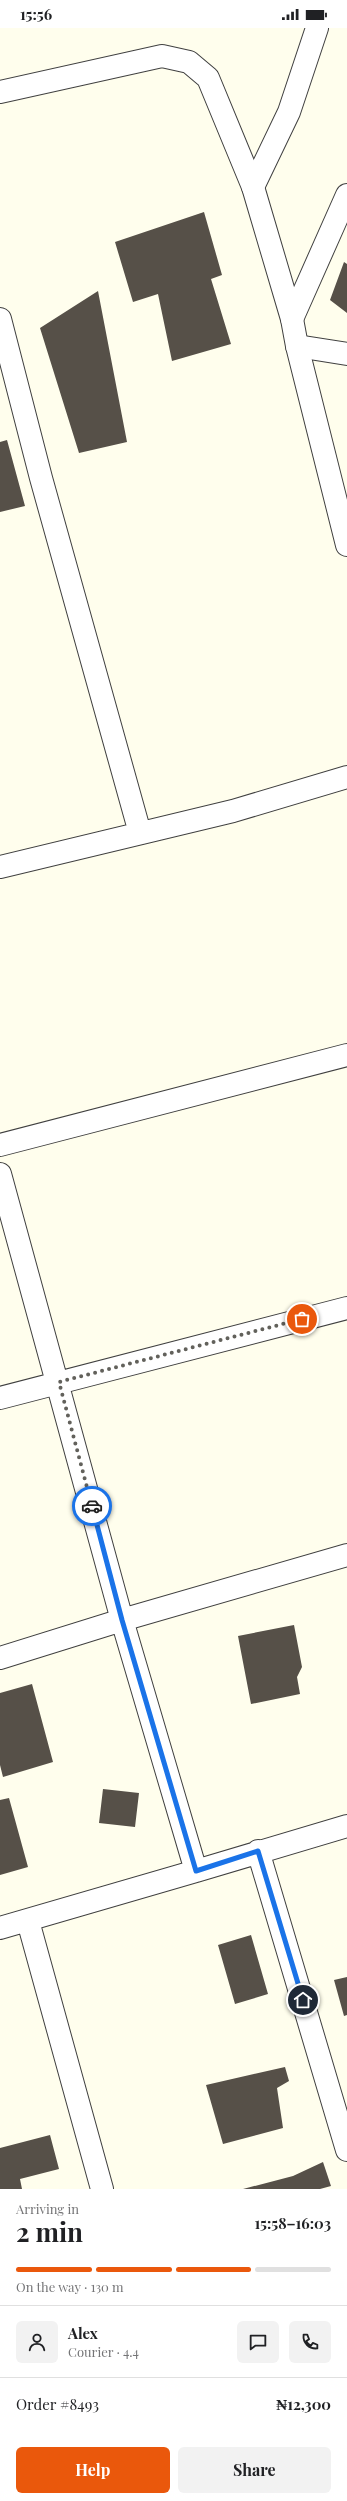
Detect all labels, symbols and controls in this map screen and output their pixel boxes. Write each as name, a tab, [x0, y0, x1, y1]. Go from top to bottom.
text: 15:56	[20, 4, 52, 24]
pin	[285, 1302, 319, 1336]
icon: bag	[291, 1308, 313, 1330]
courier	[72, 1486, 112, 1526]
icon: car	[81, 1495, 103, 1517]
pin	[286, 1983, 320, 2017]
icon: home	[292, 1989, 314, 2011]
text: Arriving in	[16, 2200, 79, 2217]
text: 15:58–16:03	[254, 2213, 331, 2233]
text: 2 min	[16, 2214, 83, 2249]
text: On the way · 130 m	[16, 2278, 124, 2295]
button: person	[16, 2321, 58, 2363]
button: chat	[237, 2321, 279, 2363]
button: phone	[289, 2321, 331, 2363]
text: Alex	[68, 2323, 98, 2343]
text: Courier · 4.4	[68, 2343, 139, 2360]
text: Order #8493	[16, 2394, 99, 2414]
text: ₦12,300	[276, 2394, 331, 2414]
button: Help	[16, 2447, 170, 2493]
button: Share	[178, 2447, 331, 2493]

